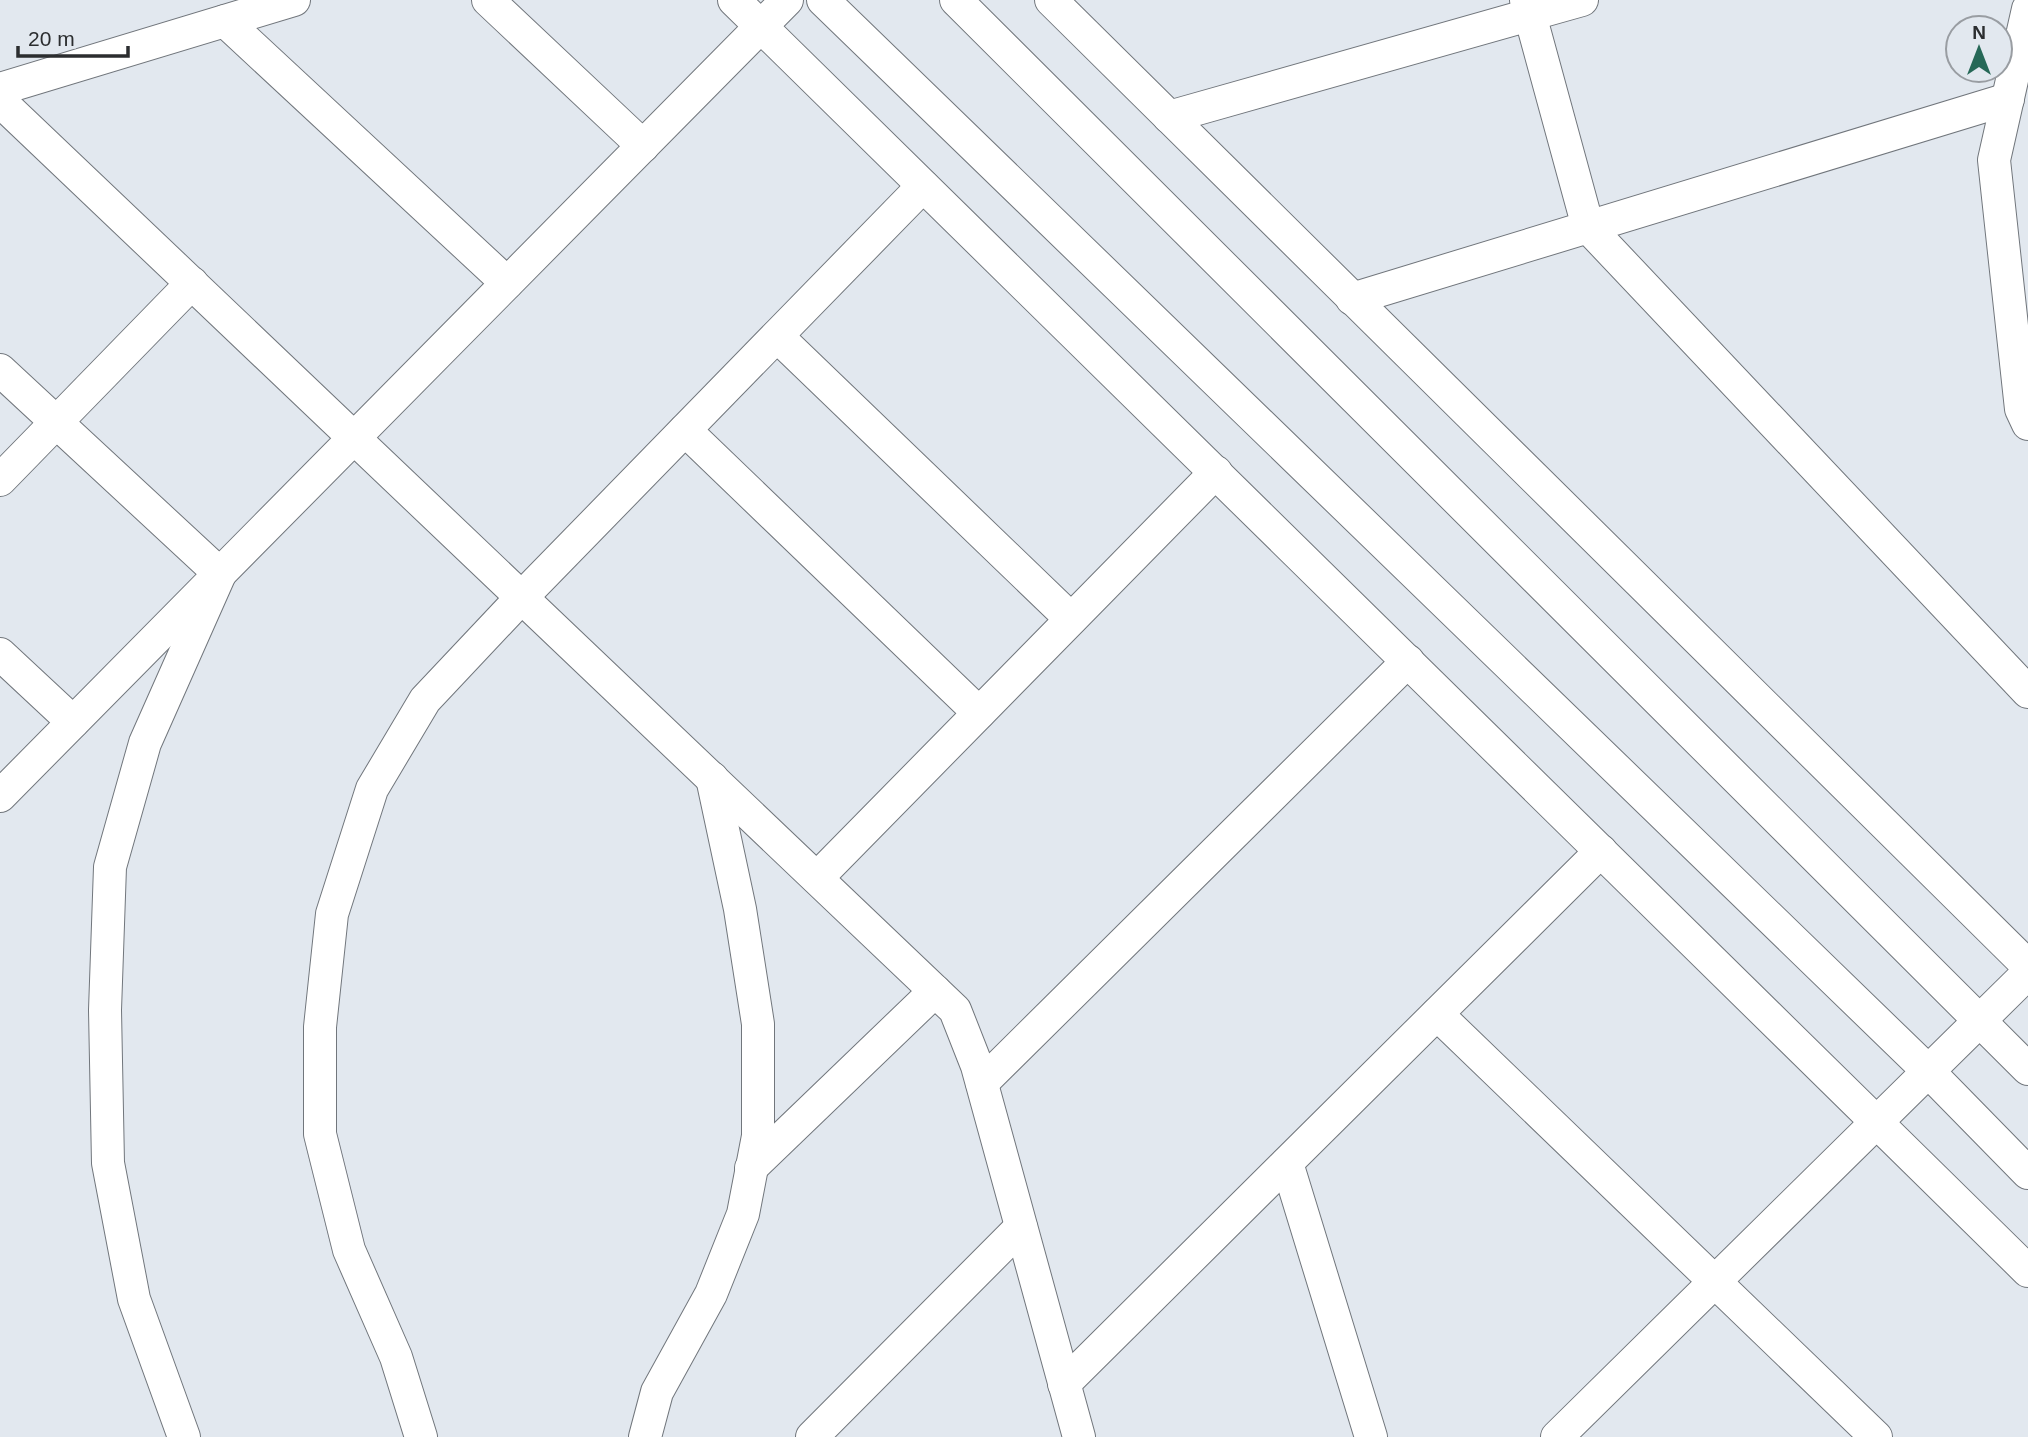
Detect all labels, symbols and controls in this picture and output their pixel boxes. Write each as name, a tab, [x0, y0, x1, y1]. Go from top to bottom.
scale bar	[18, 14, 128, 58]
north arrow	[1944, 14, 2014, 84]
text: N	[1972, 22, 1986, 43]
text: 20 m	[28, 27, 75, 50]

